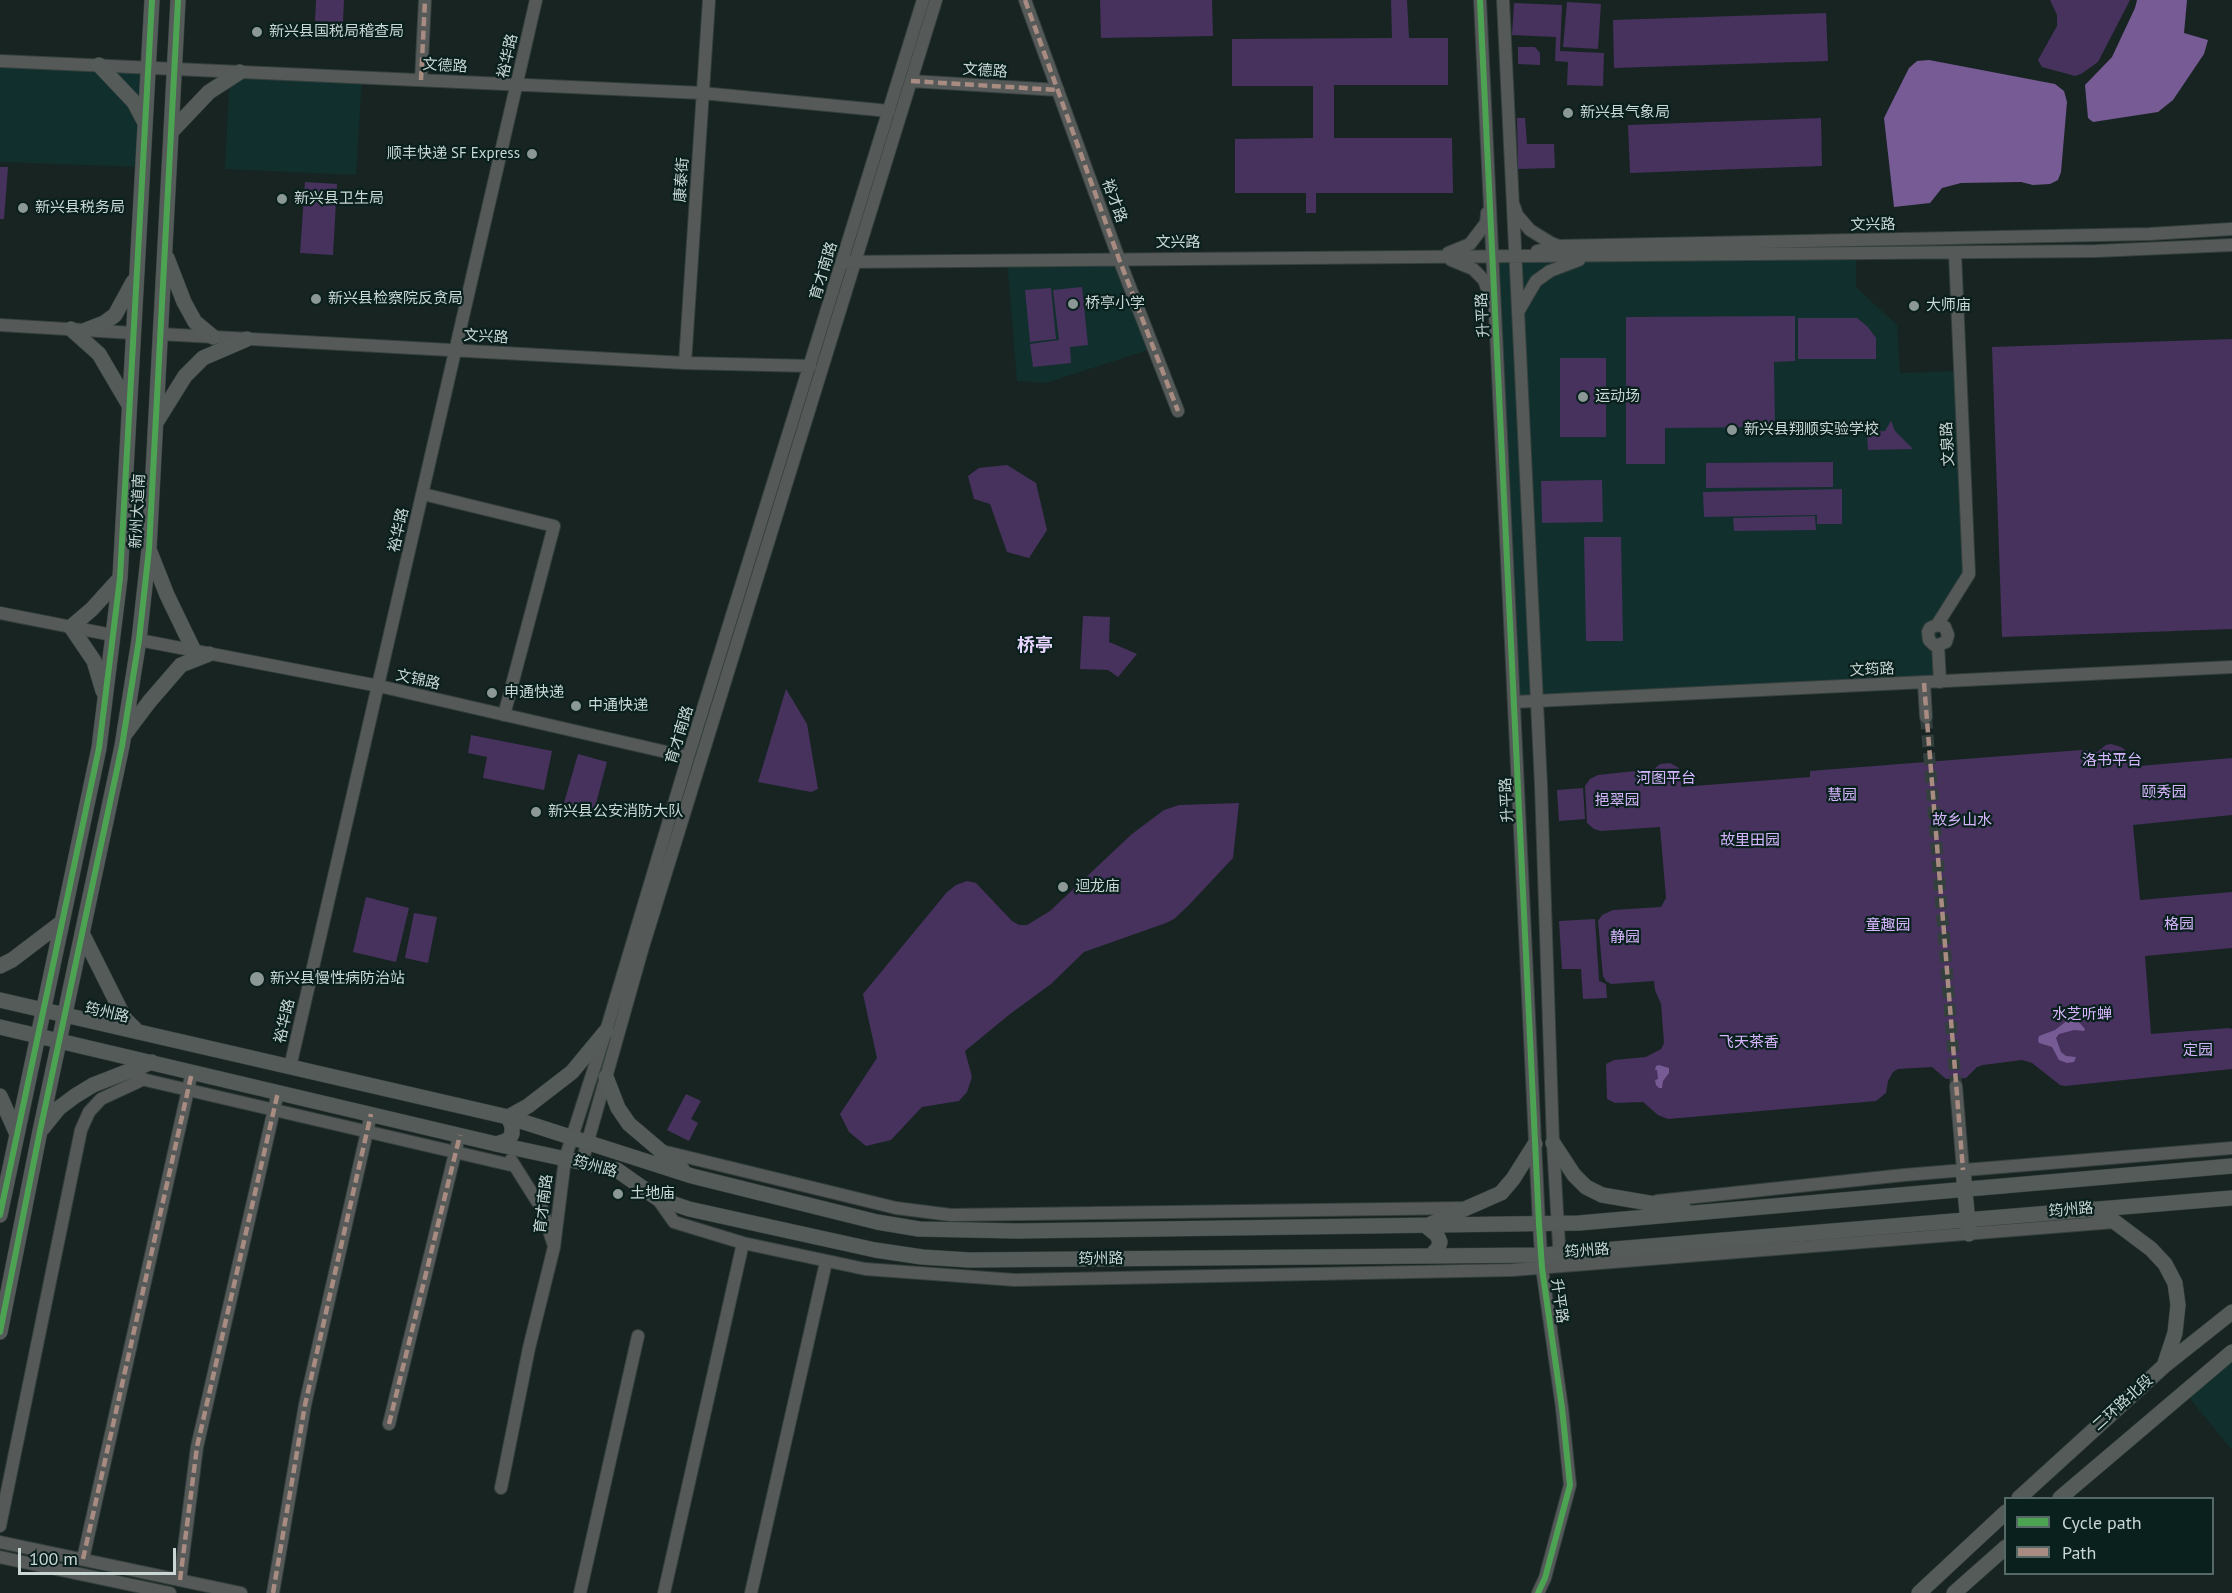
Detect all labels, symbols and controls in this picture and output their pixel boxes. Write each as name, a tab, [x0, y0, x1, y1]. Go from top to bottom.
place label: 新兴县国税局稽查局	[269, 23, 404, 41]
marker: 新兴县国税局稽查局	[250, 25, 264, 39]
street label: 裕华路	[494, 32, 522, 80]
street label: 文德路	[422, 56, 468, 76]
street label: 文德路	[962, 60, 1008, 82]
place label: 新兴县气象局	[1580, 104, 1670, 122]
marker: 新兴县气象局	[1561, 106, 1575, 120]
place label: 顺丰快递 SF Express	[387, 145, 520, 163]
marker: 顺丰快递 SF Express	[525, 147, 539, 161]
street label: 康泰街	[671, 157, 693, 203]
street label: 裕才路	[1098, 177, 1130, 225]
place label: 新兴县卫生局	[294, 190, 384, 208]
marker: 新兴县卫生局	[275, 192, 289, 206]
place label: 新兴县税务局	[35, 199, 125, 217]
marker: 新兴县税务局	[16, 201, 30, 215]
street label: 文兴路	[1850, 216, 1896, 234]
street label: 文兴路	[1156, 234, 1200, 252]
street label: 育才南路	[807, 240, 841, 302]
place label: 新兴县检察院反贪局	[328, 290, 463, 308]
marker: 新兴县检察院反贪局	[309, 292, 323, 306]
street label: 升平路	[1473, 292, 1493, 338]
place label: 桥亭小学	[1085, 295, 1145, 313]
marker: 桥亭小学	[1066, 297, 1080, 311]
place label: 大师庙	[1926, 297, 1971, 315]
marker: 大师庙	[1907, 299, 1921, 313]
street label: 文兴路	[463, 327, 509, 347]
place label: 运动场	[1595, 388, 1640, 406]
marker: 运动场	[1576, 390, 1590, 404]
place label: 新兴县翔顺实验学校	[1744, 421, 1879, 439]
street label: 文泉路	[1938, 421, 1958, 467]
marker: 新兴县翔顺实验学校	[1725, 423, 1739, 437]
street label: 新州大道南	[127, 473, 149, 549]
street label: 裕华路	[385, 506, 413, 554]
district label: 桥亭	[1017, 635, 1053, 657]
street label: 文筠路	[1849, 660, 1895, 680]
street label: 文锦路	[394, 666, 442, 694]
place label: 申通快递	[504, 684, 564, 702]
marker: 申通快递	[485, 686, 499, 700]
place label: 中通快递	[588, 697, 648, 715]
marker: 中通快递	[569, 699, 583, 713]
street label: 育才南路	[663, 704, 697, 766]
park label: 洛书平台	[2082, 752, 2142, 770]
park label: 河图平台	[1636, 770, 1696, 788]
street label: 升平路	[1497, 777, 1517, 823]
park label: 颐秀园	[2142, 784, 2186, 802]
park label: 慧园	[1827, 787, 1857, 805]
park label: 挹翠园	[1595, 792, 1639, 810]
place label: 新兴县公安消防大队	[548, 803, 683, 821]
marker: 新兴县公安消防大队	[529, 805, 543, 819]
park label: 故乡山水	[1932, 812, 1992, 830]
park label: 故里田园	[1720, 832, 1780, 850]
place label: 迴龙庙	[1075, 878, 1120, 896]
marker: 迴龙庙	[1056, 880, 1070, 894]
park label: 格园	[2164, 916, 2194, 934]
park label: 童趣园	[1866, 917, 1910, 935]
park label: 静园	[1610, 929, 1640, 947]
marker: 新兴县慢性病防治站	[248, 970, 266, 988]
place label: 新兴县慢性病防治站	[270, 970, 405, 988]
street label: 裕华路	[271, 997, 299, 1045]
street label: 筠州路	[83, 999, 131, 1027]
park label: 水芝听蝉	[2052, 1006, 2112, 1024]
park label: 飞天茶香	[1719, 1034, 1779, 1052]
park label: 定园	[2183, 1042, 2213, 1060]
street label: 筠州路	[571, 1152, 619, 1182]
street label: 育才南路	[531, 1173, 557, 1235]
place label: 土地庙	[630, 1185, 675, 1203]
marker: 土地庙	[611, 1187, 625, 1201]
street label: 筠州路	[2048, 1199, 2094, 1221]
street label: 筠州路	[1564, 1240, 1610, 1262]
street label: 筠州路	[1078, 1250, 1124, 1268]
street label: 升平路	[1547, 1277, 1571, 1325]
street label: 二环路北段	[2089, 1371, 2157, 1435]
legend	[2004, 1497, 2214, 1575]
text: Cycle path	[2062, 1511, 2142, 1534]
scale bar	[21, 1536, 178, 1574]
text: Path	[2062, 1541, 2096, 1564]
text: 100 m	[29, 1547, 78, 1570]

